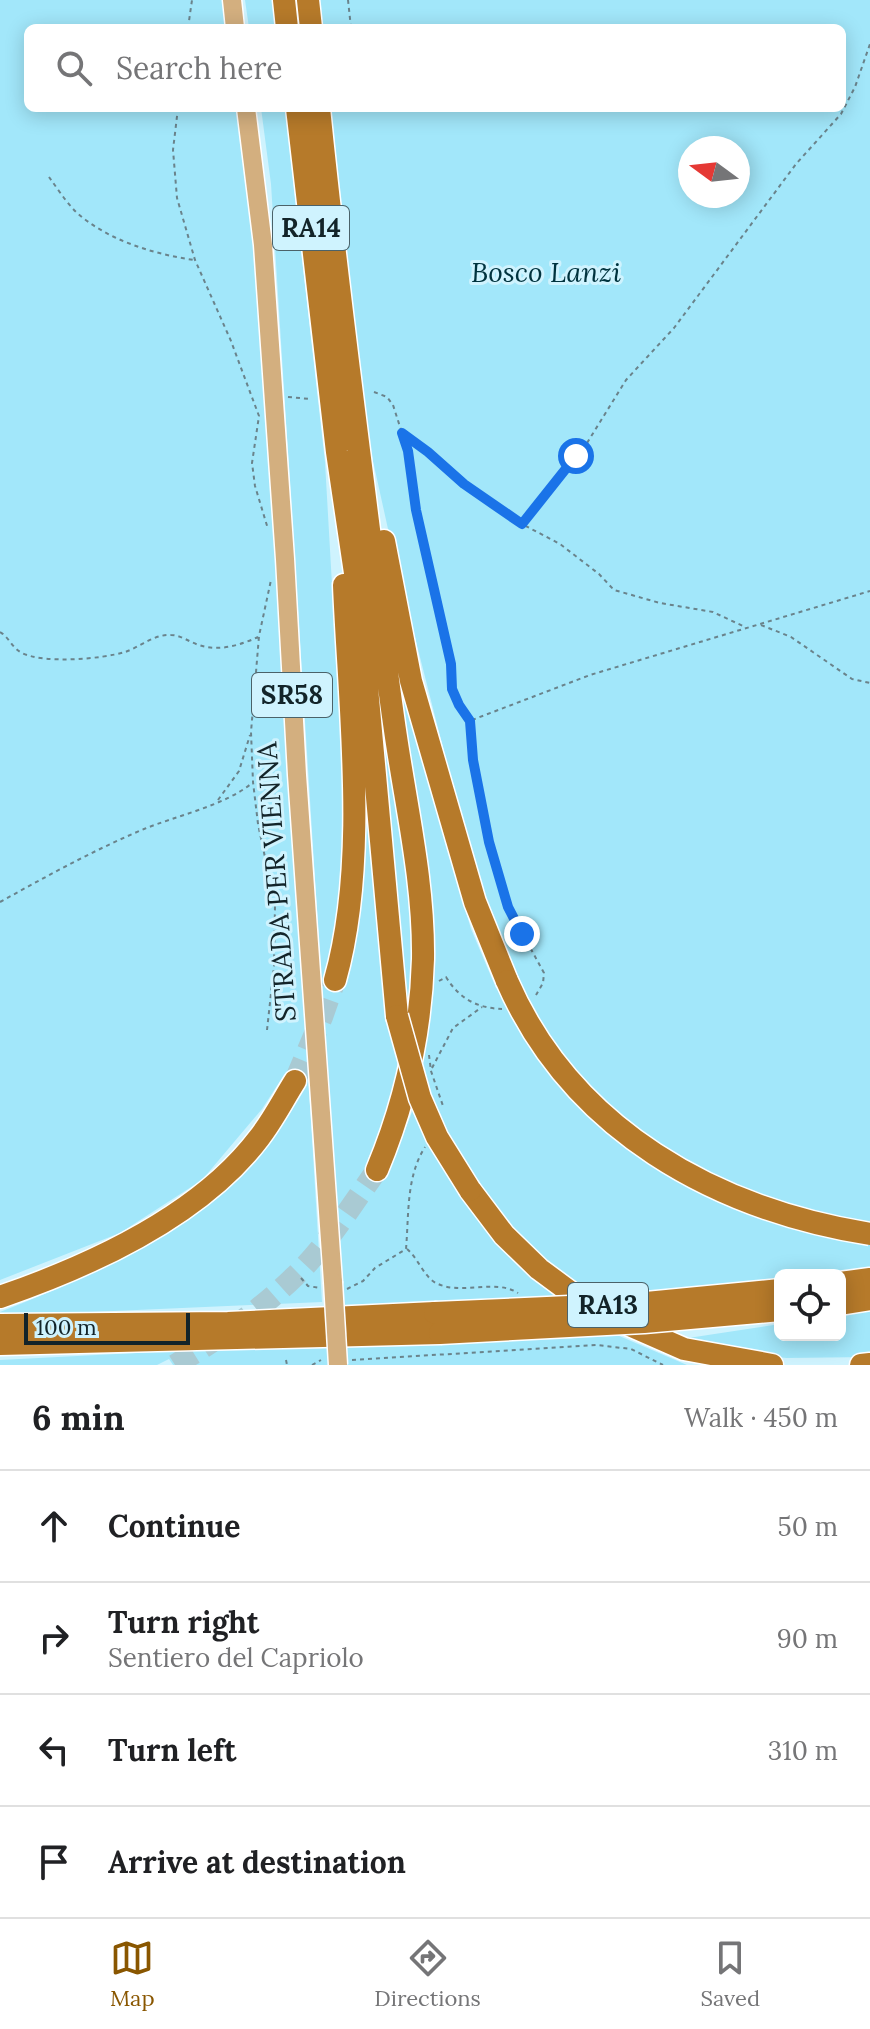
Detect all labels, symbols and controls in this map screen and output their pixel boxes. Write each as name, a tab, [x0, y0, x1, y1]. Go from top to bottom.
search box	[24, 24, 846, 112]
icon: search	[52, 46, 96, 90]
text: Search here	[116, 49, 283, 87]
north arrow	[678, 136, 750, 208]
road number: RA14	[273, 206, 349, 250]
park label: Bosco Lanzi	[471, 254, 621, 290]
route start	[558, 438, 594, 474]
road number: SR58	[252, 673, 332, 717]
street label: STRADA PER VIENNA	[248, 741, 304, 1023]
route end	[504, 916, 540, 952]
map controls	[774, 1269, 846, 1341]
button: locate	[774, 1269, 846, 1341]
road number: RA13	[568, 1283, 648, 1327]
scale bar	[24, 1309, 190, 1345]
text: 100 m	[36, 1313, 97, 1341]
text: 6 min	[32, 1396, 125, 1439]
text: Walk · 450 m	[684, 1401, 838, 1434]
icon: ahead	[32, 1504, 76, 1548]
text: Continue	[108, 1507, 240, 1545]
text: 50 m	[778, 1510, 838, 1543]
text: Turn right	[108, 1603, 259, 1641]
icon: right	[32, 1616, 76, 1660]
text: 90 m	[777, 1622, 838, 1655]
text: Sentiero del Capriolo	[108, 1641, 364, 1674]
icon: left	[32, 1728, 76, 1772]
text: Turn left	[108, 1731, 236, 1769]
text: 310 m	[768, 1734, 838, 1767]
icon: arrive	[32, 1840, 76, 1884]
text: Arrive at destination	[108, 1843, 406, 1881]
tab: Map	[110, 1936, 155, 2012]
tab: Directions	[374, 1936, 481, 2012]
tab: Saved	[701, 1936, 760, 2012]

